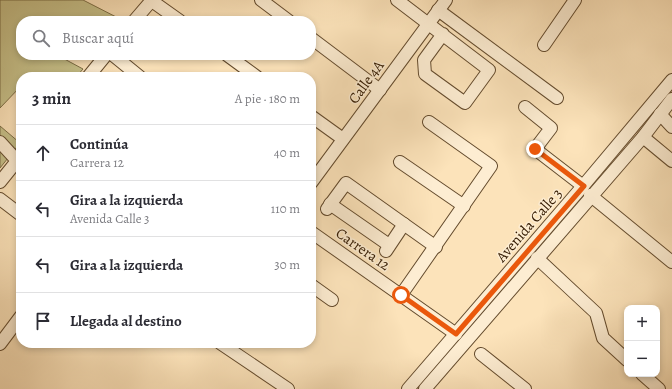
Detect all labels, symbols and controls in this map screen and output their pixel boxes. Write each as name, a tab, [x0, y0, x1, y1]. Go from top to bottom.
search box	[16, 16, 316, 60]
icon: search	[30, 27, 52, 49]
text: Buscar aquí	[62, 28, 134, 48]
street label: Calle 4A	[344, 56, 389, 108]
text: 3 min	[32, 87, 71, 110]
text: A pie · 180 m	[235, 90, 300, 107]
text: Continúa	[70, 134, 128, 154]
route end	[526, 140, 544, 158]
icon: ahead	[32, 142, 54, 164]
text: 40 m	[274, 144, 300, 161]
text: Carrera 12	[70, 154, 124, 171]
street label: Avenida Calle 3	[491, 184, 567, 267]
text: Gira a la izquierda	[70, 190, 183, 210]
icon: left	[32, 198, 54, 220]
text: 110 m	[271, 200, 300, 217]
text: Avenida Calle 3	[70, 210, 149, 227]
street label: Carrera 12	[332, 223, 394, 275]
icon: left	[32, 254, 54, 276]
text: Gira a la izquierda	[70, 255, 183, 275]
text: 30 m	[274, 256, 300, 273]
route start	[392, 286, 410, 304]
map controls	[624, 305, 660, 377]
button: +	[624, 305, 660, 341]
icon: arrive	[32, 310, 54, 332]
text: Llegada al destino	[70, 311, 182, 331]
button: −	[624, 341, 660, 377]

